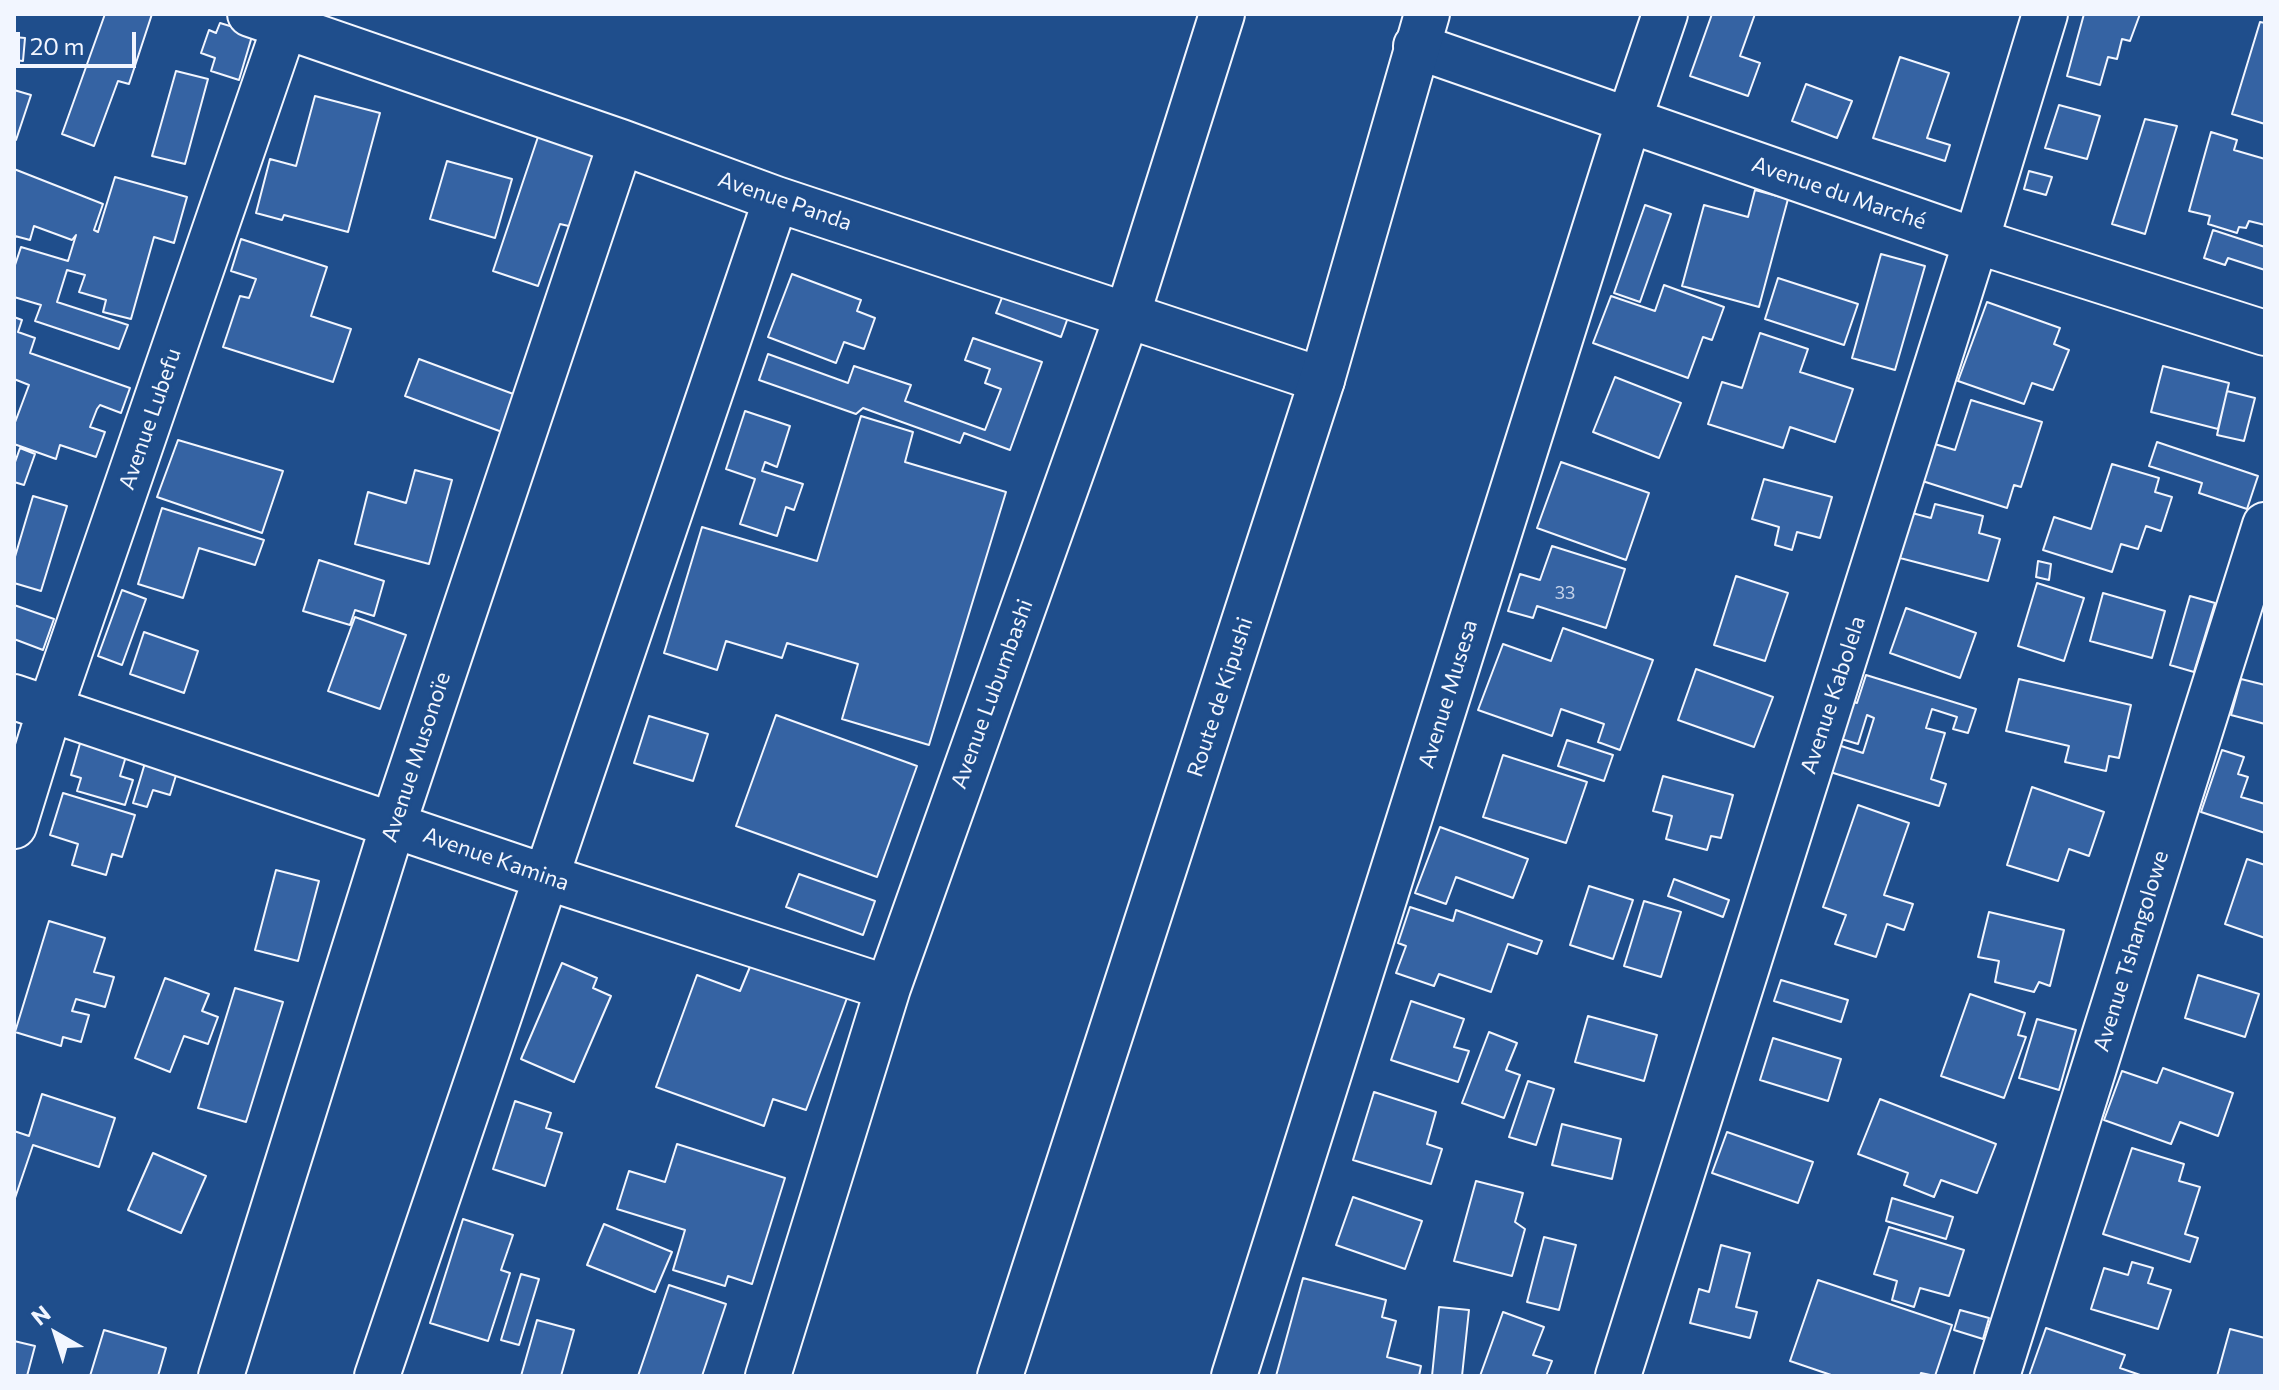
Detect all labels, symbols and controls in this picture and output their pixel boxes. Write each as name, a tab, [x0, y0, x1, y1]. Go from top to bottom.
scale bar	[20, 16, 140, 66]
text: 20 m	[30, 31, 84, 60]
street label: Avenue du Marché	[1748, 151, 1930, 235]
street label: Avenue Panda	[715, 166, 855, 236]
street label: Avenue Lubefu	[113, 345, 187, 493]
house number: 33	[1555, 582, 1575, 604]
street label: Avenue Lubumbashi	[945, 596, 1039, 792]
street label: Avenue Kabolela	[1795, 613, 1871, 777]
street label: Route de Kipushi	[1182, 614, 1258, 780]
street label: Avenue Musesa	[1413, 617, 1483, 771]
street label: Avenue Musonoïe	[376, 669, 456, 845]
street label: Avenue Kamina	[419, 822, 573, 896]
street label: Avenue Tshangolowe	[2088, 847, 2174, 1055]
north arrow	[16, 1294, 96, 1374]
text: N	[26, 1299, 55, 1331]

